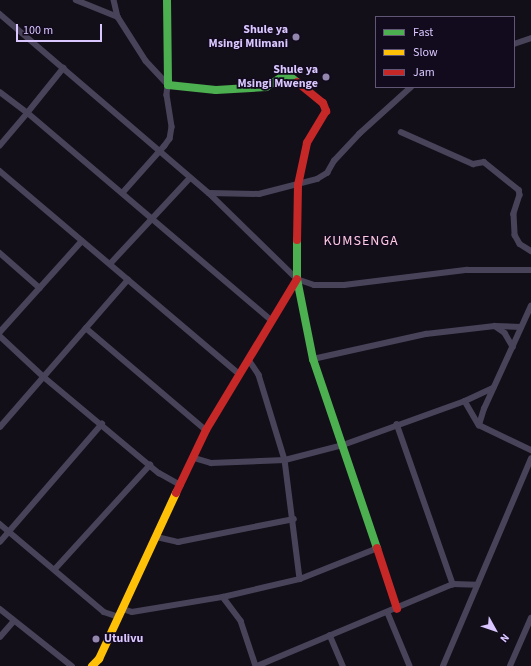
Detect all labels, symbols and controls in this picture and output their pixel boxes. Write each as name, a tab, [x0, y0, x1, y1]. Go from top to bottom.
scale bar	[18, 16, 104, 42]
legend	[375, 16, 515, 88]
text: 100 m	[23, 22, 53, 39]
place label: Shule ya Msingi Mlimani	[209, 23, 288, 51]
text: Fast	[413, 24, 433, 41]
marker: Shule ya Msingi Mlimani	[291, 32, 301, 42]
text: Slow	[413, 44, 438, 61]
place label: Shule ya Msingi Mwenge	[237, 63, 318, 91]
text: Jam	[413, 64, 435, 81]
marker: Shule ya Msingi Mwenge	[321, 72, 331, 82]
district label: KUMSENGA	[323, 233, 399, 249]
north arrow	[475, 610, 515, 650]
text: N	[496, 630, 513, 646]
place label: Utulivu	[104, 632, 143, 646]
marker: Utulivu	[91, 634, 101, 644]

